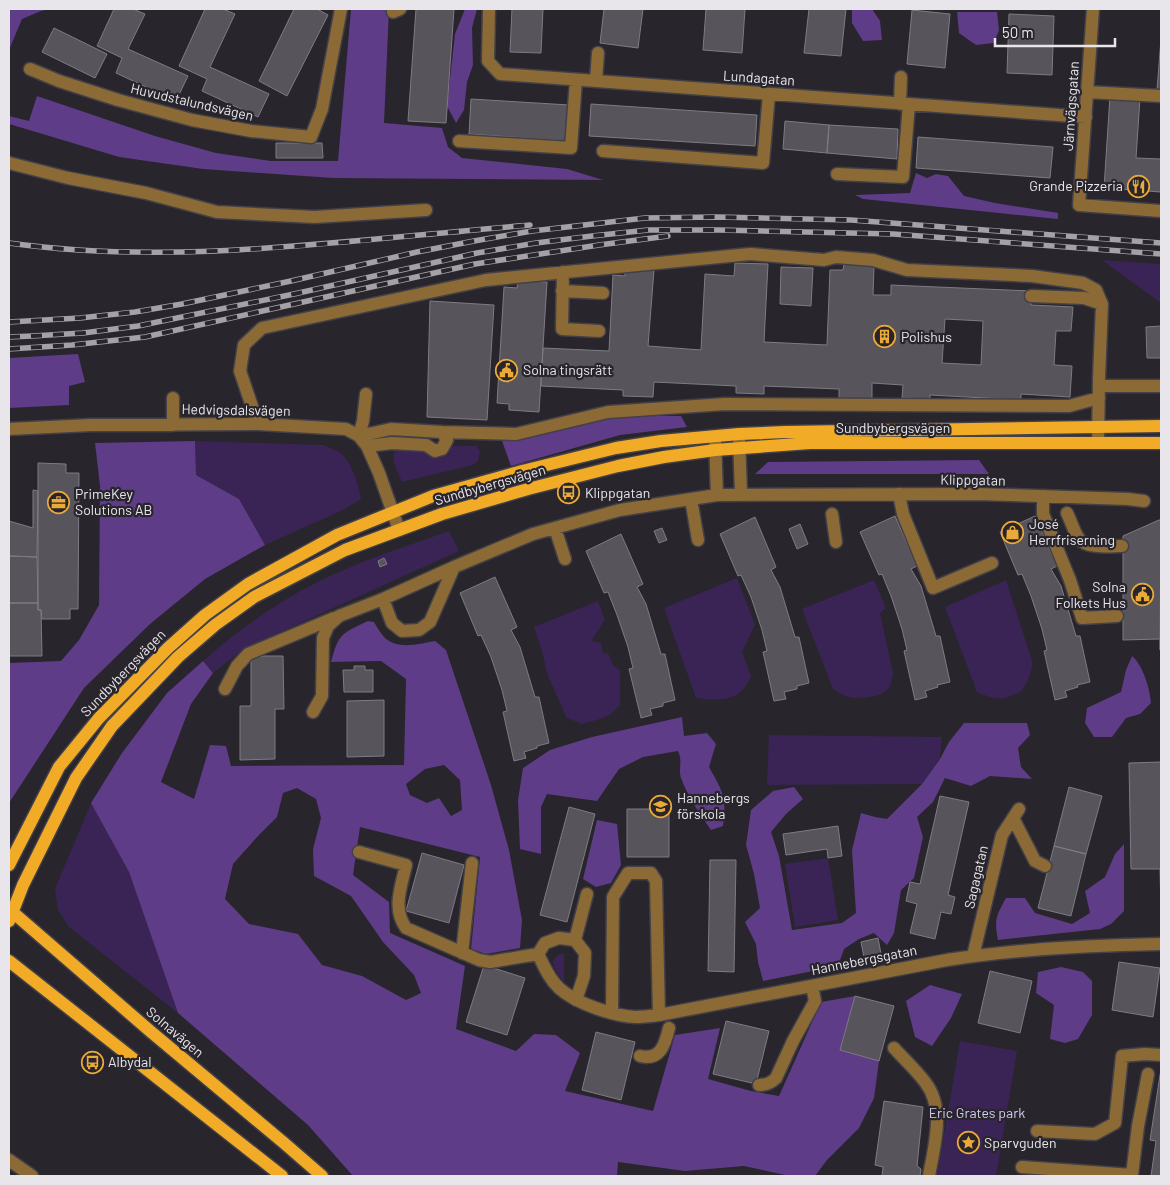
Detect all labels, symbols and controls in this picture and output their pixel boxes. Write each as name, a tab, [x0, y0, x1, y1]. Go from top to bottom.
scale bar	[995, 15, 1115, 47]
text: 50 m	[1002, 23, 1034, 41]
street label: Järnvägsgatan	[1059, 61, 1082, 151]
street label: Lundagatan	[722, 67, 796, 88]
street label: Huvudstalundsvägen	[129, 79, 255, 124]
restaurant icon: Grande Pizzeria	[1127, 174, 1151, 198]
place label: Grande Pizzeria	[1029, 177, 1123, 194]
building icon: Polishus	[873, 325, 897, 349]
place label: Polishus	[901, 328, 952, 345]
public building icon: Solna tingsrätt	[495, 358, 519, 382]
place label: Solna tingsrätt	[523, 361, 612, 378]
street label: Hedvigsdalsvägen	[181, 400, 291, 419]
street label: Sundbybergsvägen	[836, 419, 950, 436]
street label: Sundbybergsvägen	[432, 461, 547, 508]
street label: Klippgatan	[940, 470, 1006, 489]
bus stop icon: Klippgatan	[557, 481, 581, 505]
place label: Klippgatan	[585, 484, 650, 501]
place label: PrimeKey Solutions AB	[75, 485, 152, 518]
office icon: PrimeKey Solutions AB	[47, 490, 71, 514]
place label: José Herrfriserning	[1029, 515, 1115, 548]
shop icon: José Herrfriserning	[1001, 520, 1025, 544]
place label: Solna Folkets Hus	[1056, 578, 1126, 611]
public building icon: Solna Folkets Hus	[1130, 583, 1154, 607]
street label: Sundbybergsvägen	[77, 626, 169, 720]
place label: Hannebergs förskola	[677, 789, 750, 822]
school or university icon: Hannebergs förskola	[649, 794, 673, 818]
street label: Sagagatan	[960, 844, 991, 910]
street label: Hannebergsgatan	[810, 941, 918, 978]
street label: Solnavägen	[143, 1003, 208, 1061]
bus stop icon: Albydal	[80, 1050, 104, 1074]
place label: Albydal	[108, 1053, 151, 1070]
park label: Eric Grates park	[929, 1104, 1025, 1121]
place icon: Sparvguden	[956, 1131, 980, 1155]
place label: Sparvguden	[984, 1134, 1057, 1151]

